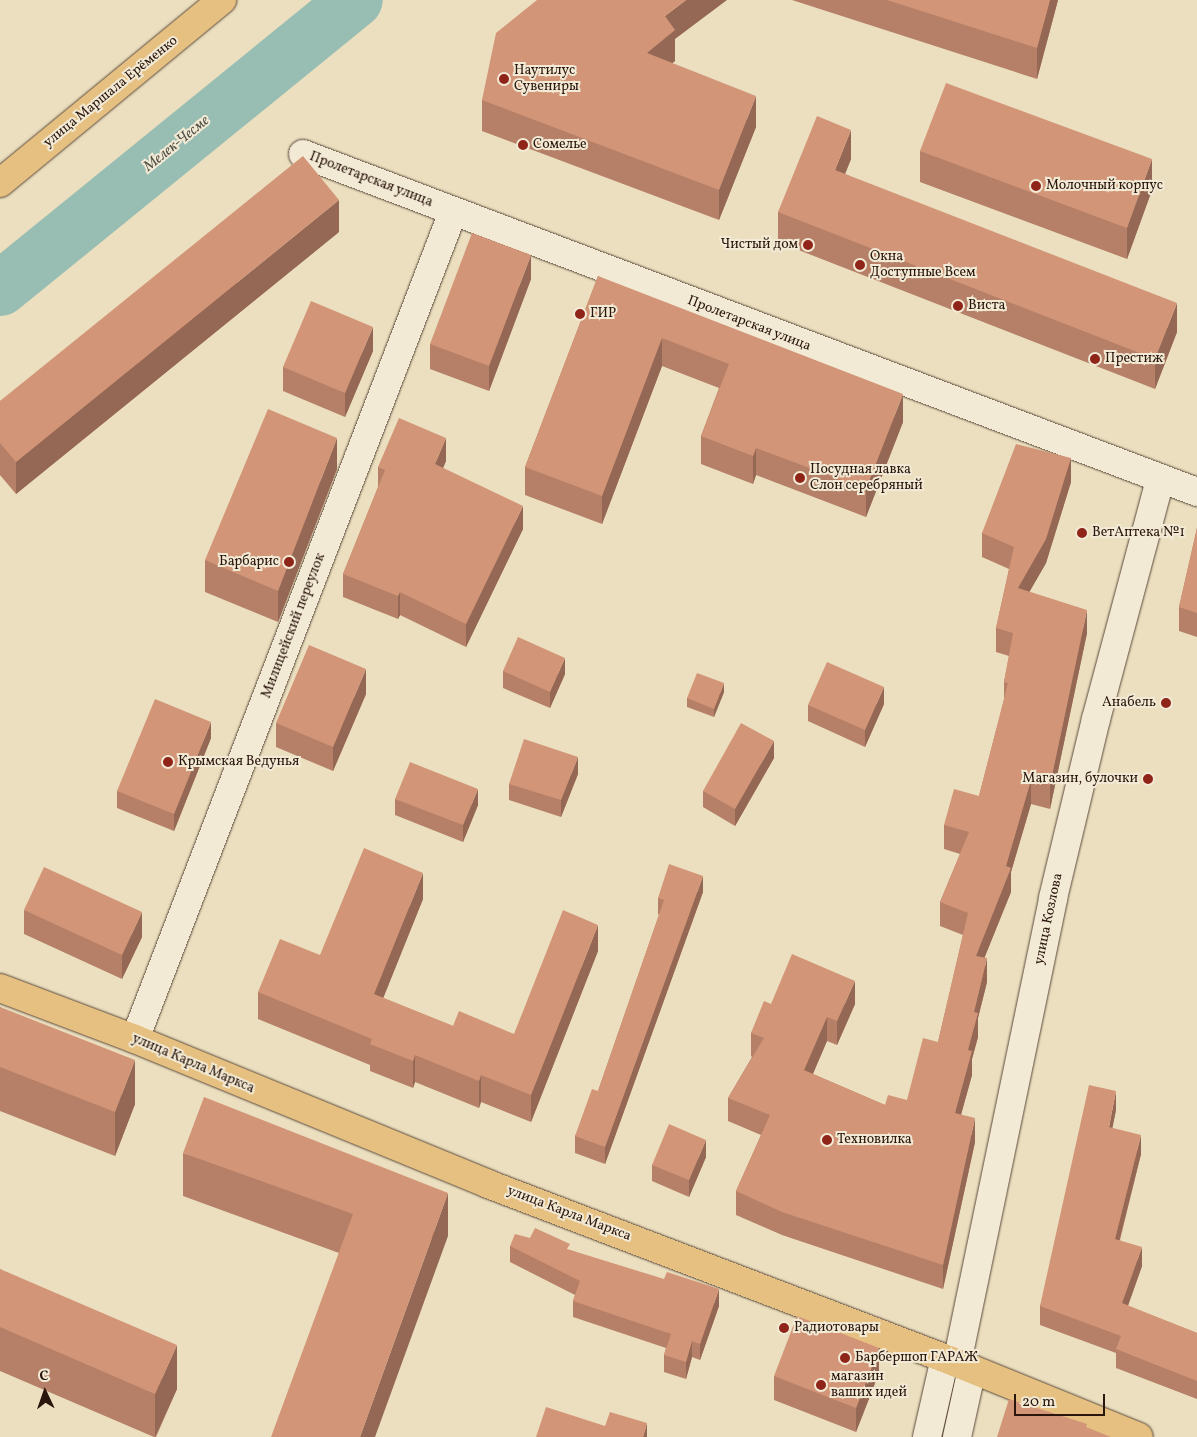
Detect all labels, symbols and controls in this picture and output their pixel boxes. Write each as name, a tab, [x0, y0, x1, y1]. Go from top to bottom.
street label: улица Маршала Ерёменко	[40, 33, 182, 151]
place label: Наутилус Сувениры	[514, 63, 579, 95]
marker: Наутилус Сувениры	[498, 73, 510, 85]
water label: Мелек-Чесме	[141, 112, 213, 176]
place label: Сомелье	[533, 137, 587, 153]
marker: Сомелье	[517, 139, 529, 151]
street label: Пролетарская улица	[307, 149, 435, 211]
place label: Молочный корпус	[1046, 178, 1163, 194]
marker: Молочный корпус	[1030, 180, 1042, 192]
place label: Чистый дом	[720, 237, 798, 253]
marker: Чистый дом	[802, 239, 814, 251]
place label: Окна Доступные Всем	[870, 249, 976, 282]
marker: Окна Доступные Всем	[854, 259, 866, 271]
street label: Пролетарская улица	[685, 293, 813, 355]
place label: Виста	[968, 298, 1006, 314]
marker: Виста	[952, 300, 964, 312]
place label: ГИР	[590, 306, 616, 322]
marker: ГИР	[574, 308, 586, 320]
place label: Престиж	[1105, 351, 1163, 367]
marker: Престиж	[1089, 353, 1101, 365]
place label: Посудная лавка Слон серебряный	[810, 462, 923, 494]
marker: Посудная лавка Слон серебряный	[794, 472, 806, 484]
place label: ВетАптека №1	[1092, 525, 1185, 541]
marker: ВетАптека №1	[1076, 527, 1088, 539]
street label: Милицейский переулок	[259, 551, 329, 701]
place label: Барбарис	[219, 554, 279, 570]
marker: Барбарис	[283, 556, 295, 568]
place label: Анабель	[1102, 695, 1156, 711]
marker: Анабель	[1160, 697, 1172, 709]
place label: Крымская Ведунья	[178, 754, 299, 770]
marker: Крымская Ведунья	[162, 756, 174, 768]
place label: Магазин, булочки	[1022, 771, 1138, 787]
marker: Магазин, булочки	[1142, 773, 1154, 785]
street label: улица Козлова	[1031, 872, 1067, 966]
street label: улица Карла Маркса	[129, 1031, 257, 1097]
place label: Техновилка	[837, 1132, 912, 1148]
marker: Техновилка	[821, 1134, 833, 1146]
street label: улица Карла Маркса	[505, 1183, 633, 1245]
place label: Радиотовары	[794, 1320, 879, 1336]
marker: Радиотовары	[778, 1322, 790, 1334]
place label: Барбершоп ГАРАЖ	[855, 1350, 978, 1366]
marker: Барбершоп ГАРАЖ	[839, 1352, 851, 1364]
north arrow	[20, 1367, 70, 1417]
text: С	[39, 1367, 49, 1386]
place label: магазин ваших идей	[831, 1369, 907, 1401]
marker: магазин ваших идей	[815, 1379, 827, 1391]
scale bar	[1017, 1384, 1108, 1416]
text: 20 m	[1022, 1392, 1055, 1413]

